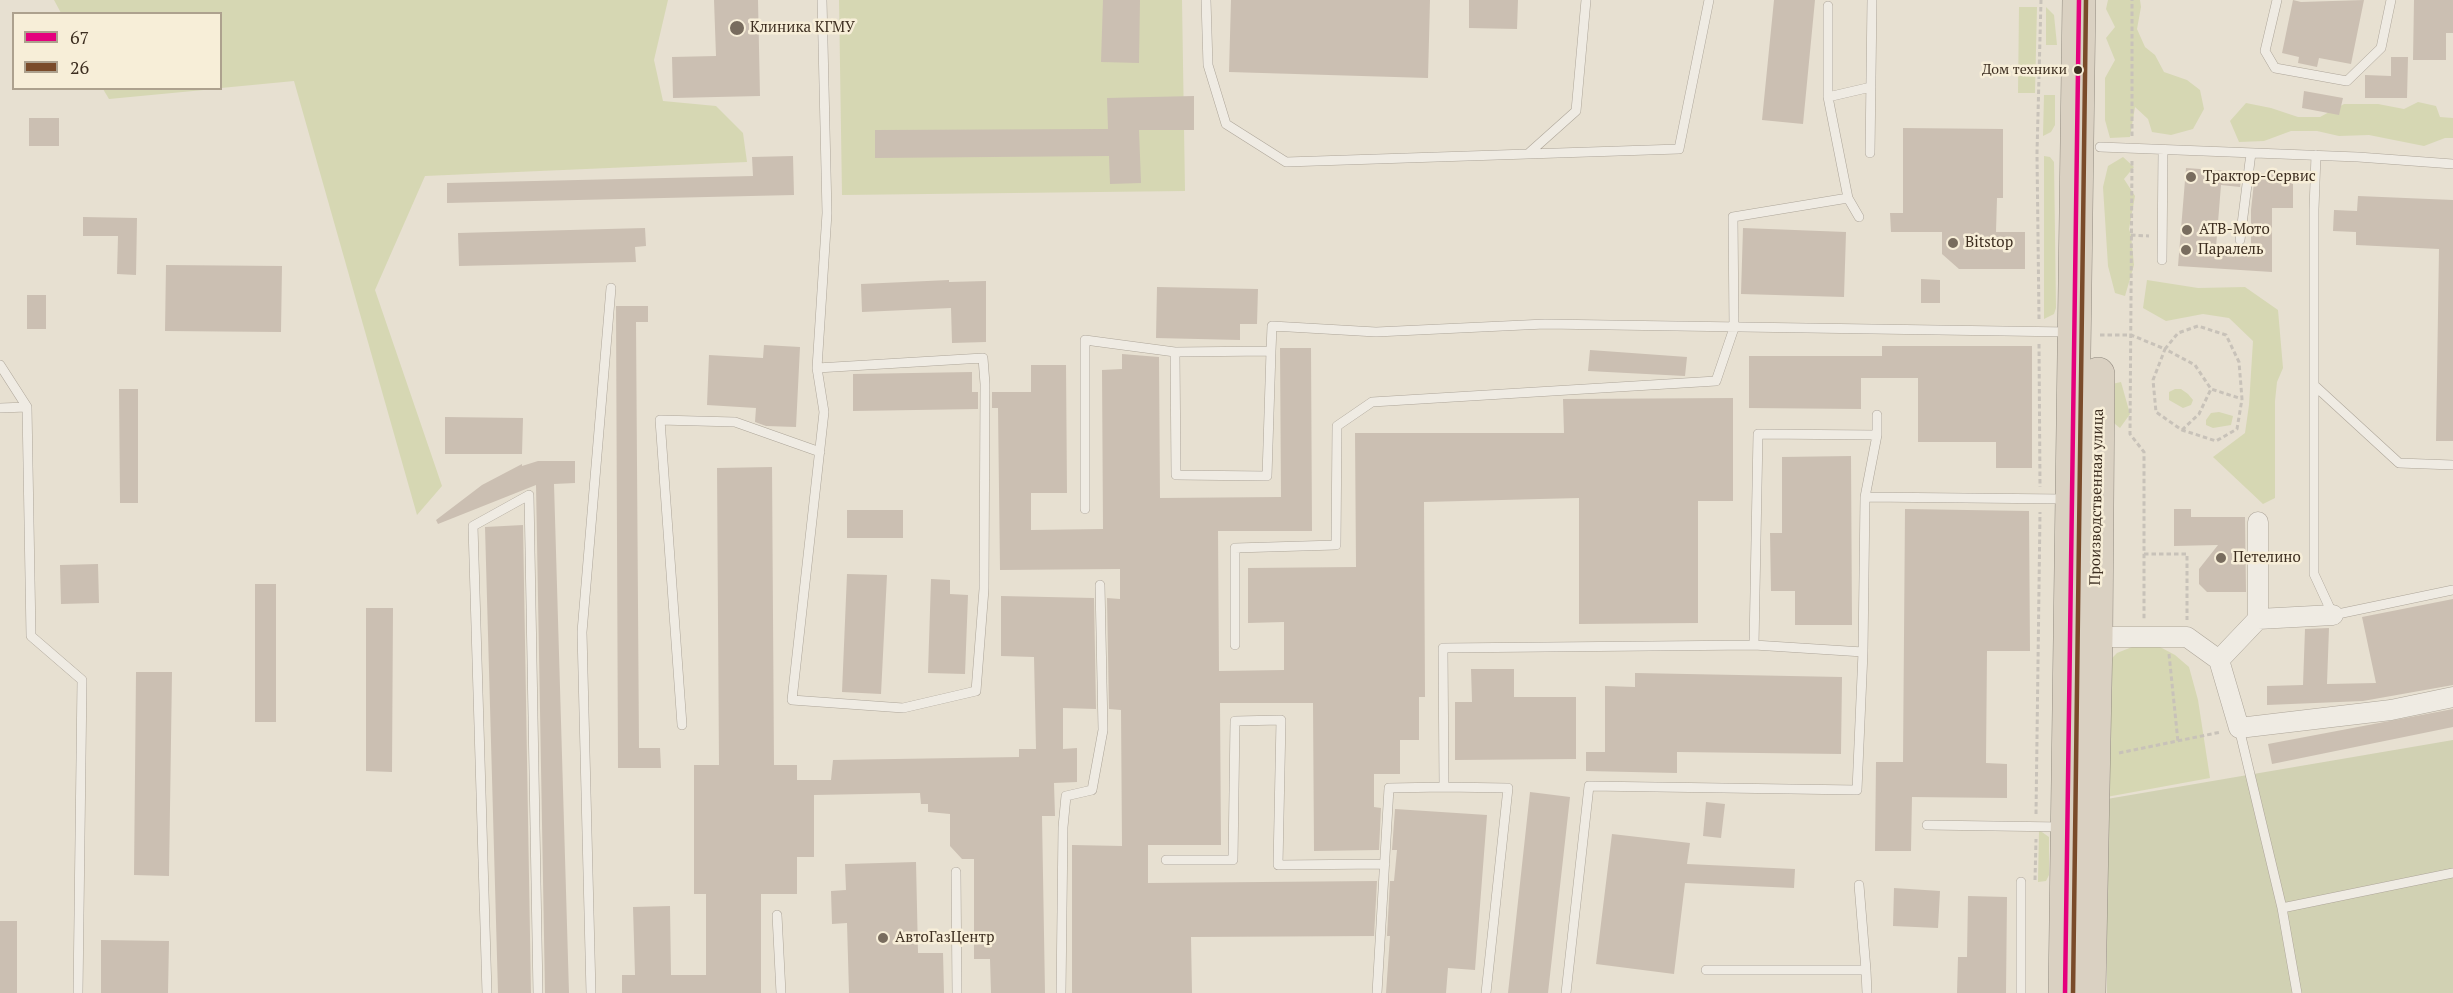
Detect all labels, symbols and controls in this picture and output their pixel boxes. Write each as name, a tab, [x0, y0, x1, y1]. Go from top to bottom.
legend	[12, 12, 222, 90]
marker: Клиника КГМУ	[728, 19, 746, 37]
place label: Клиника КГМУ	[750, 19, 855, 37]
text: 67	[70, 25, 89, 49]
text: 26	[70, 55, 89, 79]
place label: Дом техники	[1982, 62, 2067, 78]
marker: Дом техники	[2072, 64, 2084, 76]
place label: Трактор-Сервис	[2203, 168, 2316, 186]
marker: Трактор-Сервис	[2184, 170, 2198, 184]
place label: АТВ-Мото	[2199, 221, 2270, 239]
marker: АТВ-Мото	[2180, 223, 2194, 237]
place label: Bitstop	[1965, 234, 2013, 252]
marker: Bitstop	[1946, 236, 1960, 250]
place label: Паралель	[2198, 241, 2264, 259]
marker: Паралель	[2179, 243, 2193, 257]
street label: Производственная улица	[2086, 408, 2108, 586]
place label: Петелино	[2233, 549, 2301, 567]
marker: Петелино	[2214, 551, 2228, 565]
place label: АвтоГазЦентр	[895, 929, 994, 947]
marker: АвтоГазЦентр	[876, 931, 890, 945]

